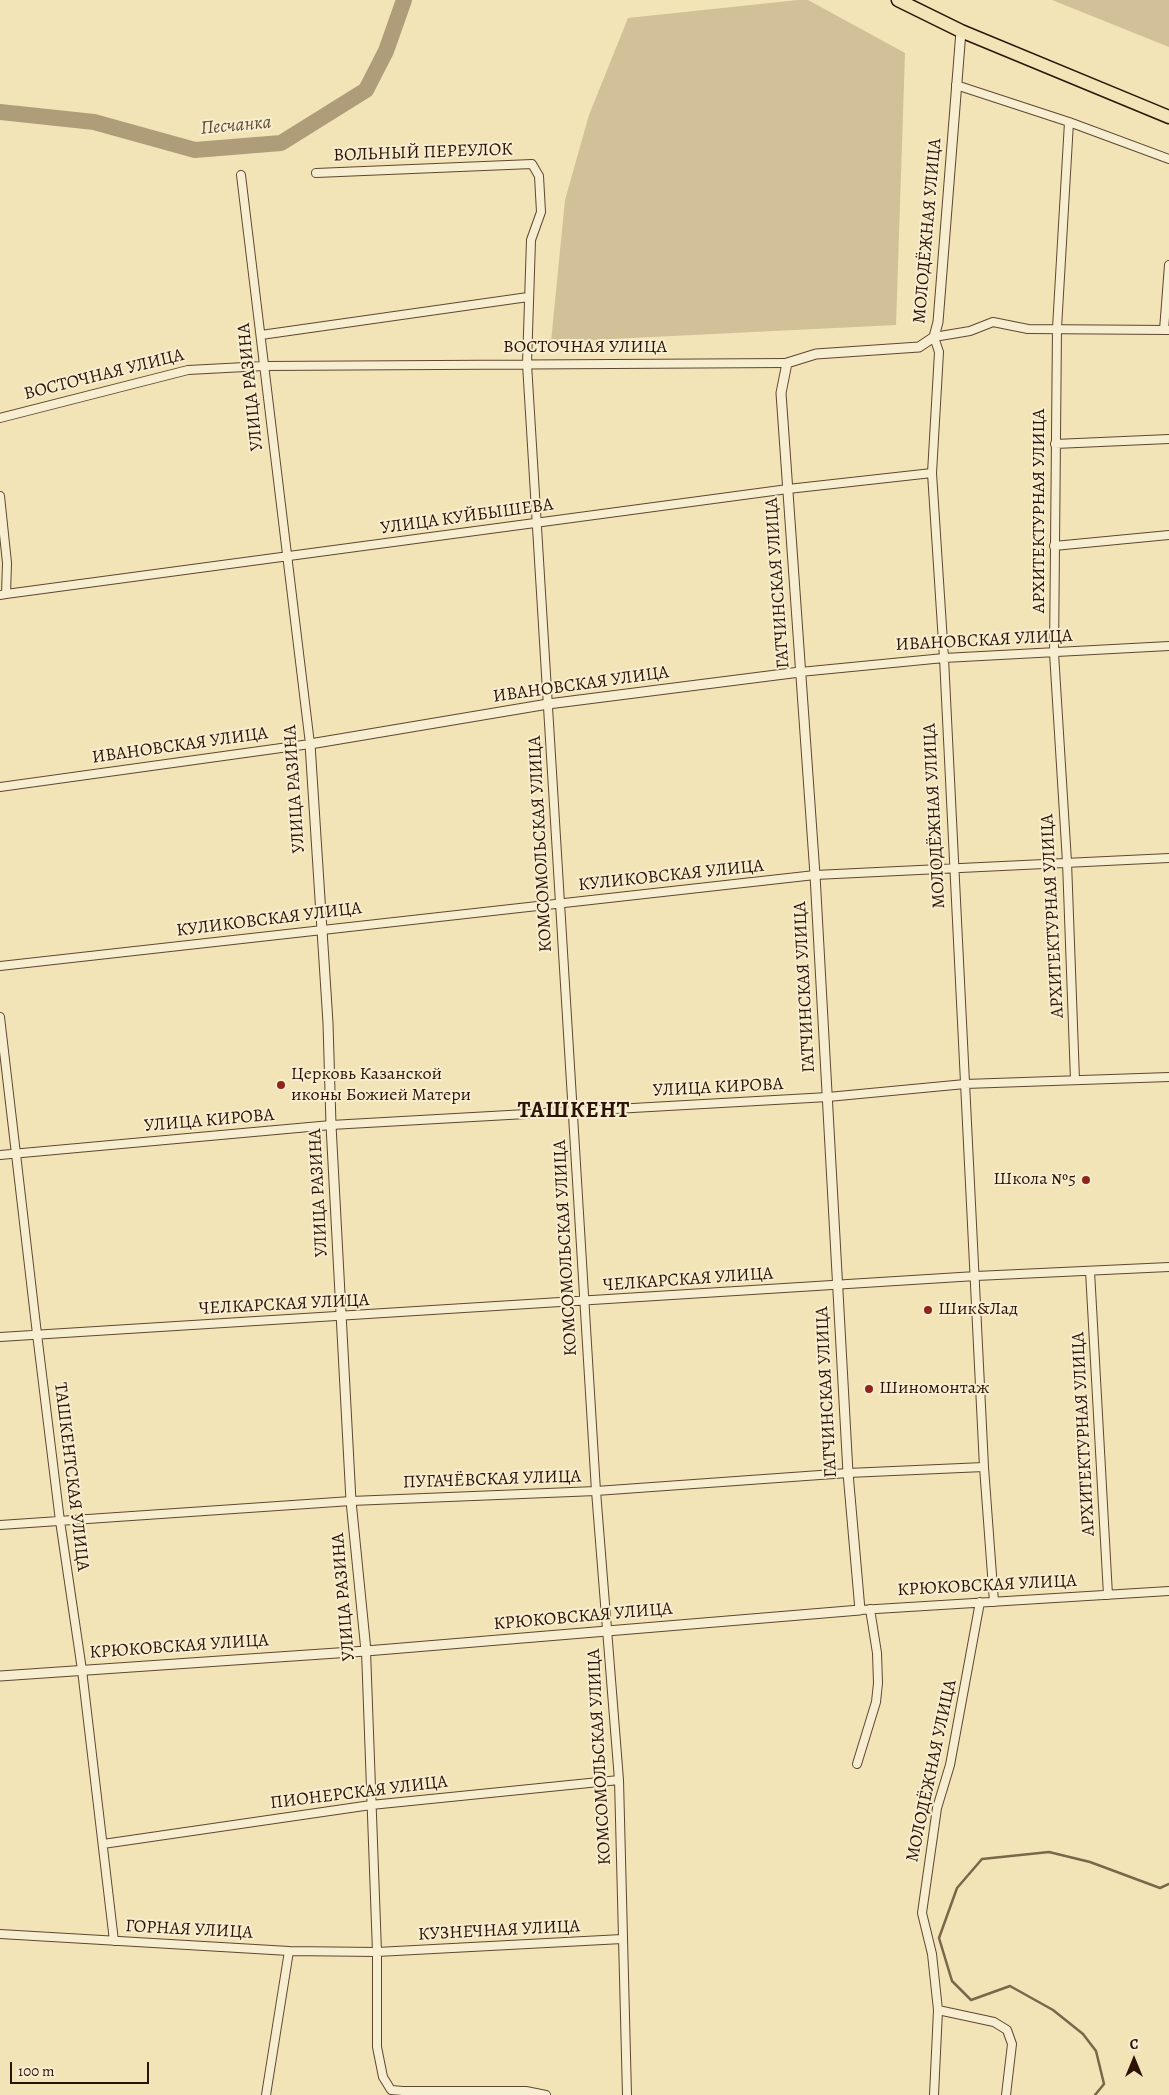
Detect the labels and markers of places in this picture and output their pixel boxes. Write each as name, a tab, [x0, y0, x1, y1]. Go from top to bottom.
place label: Церковь Казанской иконы Божией Матери	[291, 1064, 471, 1106]
marker: Церковь Казанской иконы Божией Матери	[275, 1079, 287, 1091]
place label: Школа №5	[993, 1169, 1076, 1191]
marker: Школа №5	[1080, 1174, 1092, 1186]
place label: Шик&Лад	[938, 1299, 1018, 1321]
marker: Шик&Лад	[922, 1304, 934, 1316]
place label: Шиномонтаж	[879, 1378, 990, 1400]
marker: Шиномонтаж	[863, 1383, 875, 1395]

